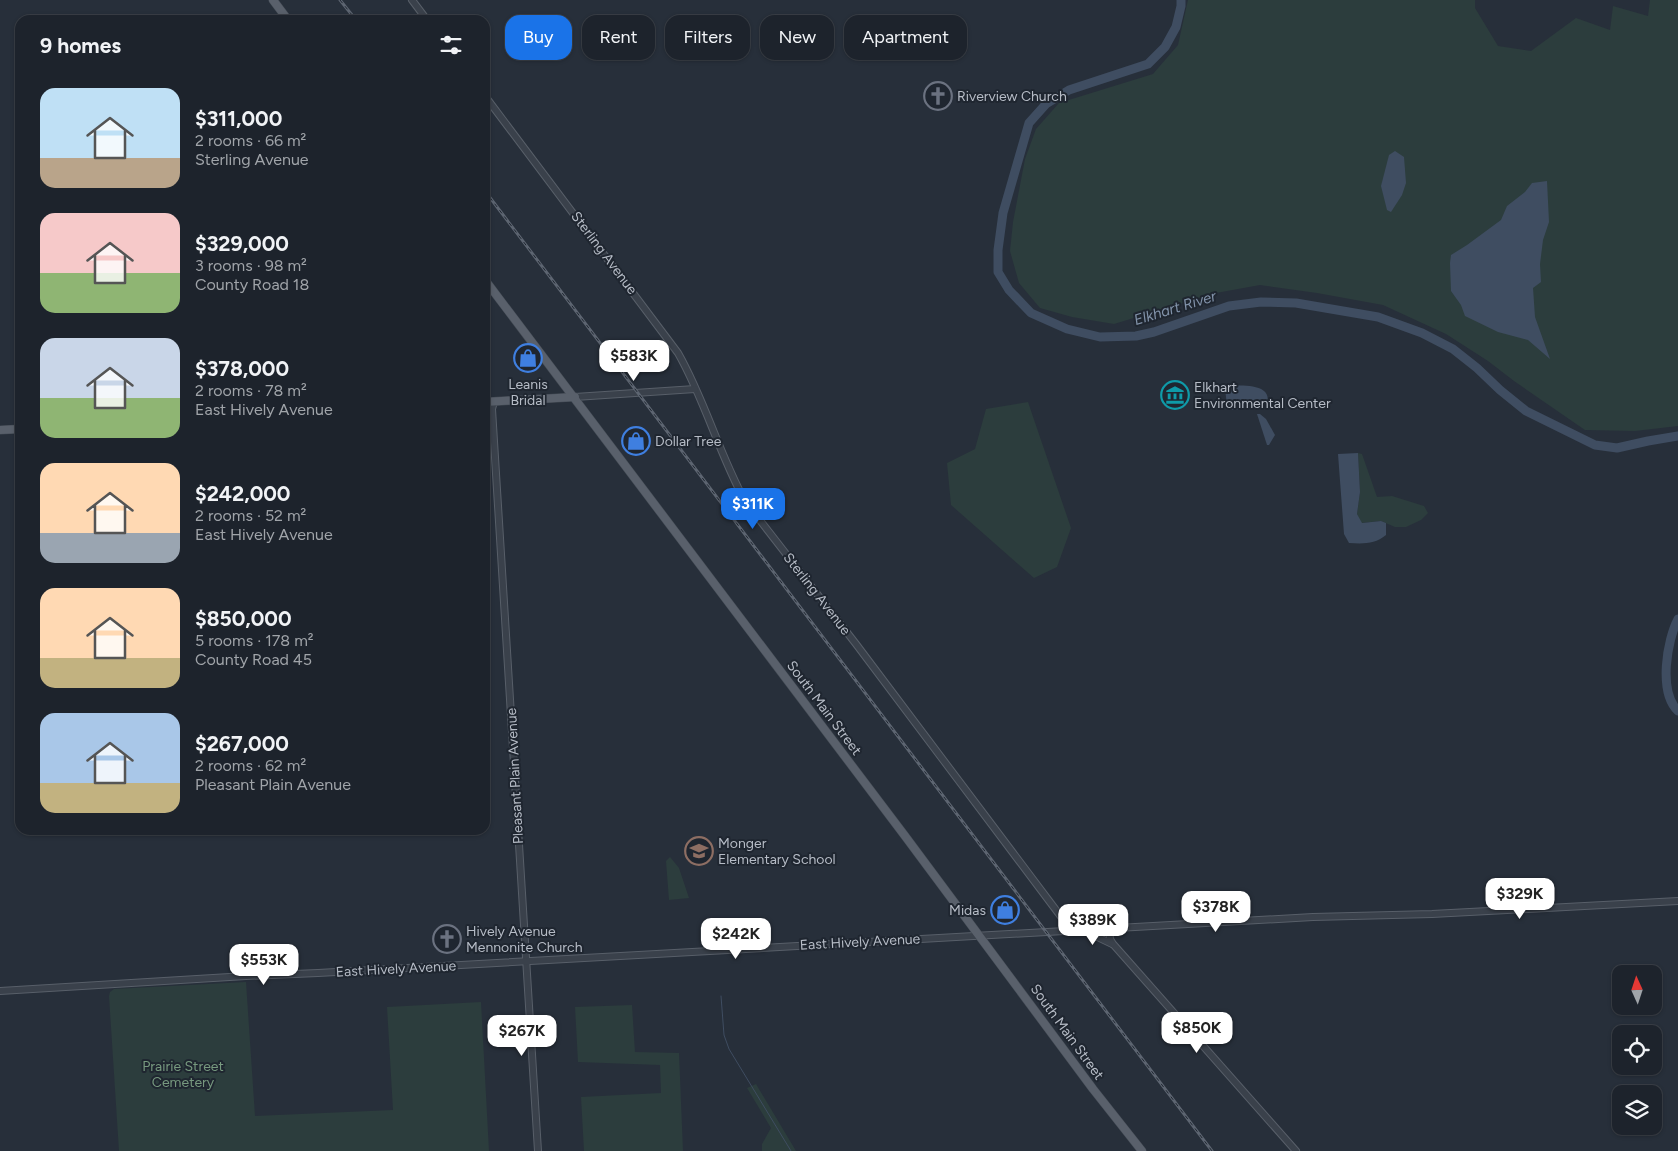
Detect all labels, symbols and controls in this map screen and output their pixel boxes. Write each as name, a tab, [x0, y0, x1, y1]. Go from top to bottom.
chip: Buy	[505, 15, 572, 60]
chip: Rent	[582, 15, 655, 60]
chip: Filters	[665, 15, 750, 60]
chip: New	[760, 15, 834, 60]
chip: Apartment	[844, 15, 967, 60]
icon: filters	[437, 31, 465, 59]
text: 9 homes	[40, 33, 121, 58]
church icon: Riverview Church	[923, 81, 953, 111]
place label: Riverview Church	[957, 88, 1067, 105]
text: $311,000	[195, 106, 282, 131]
icon: home	[80, 108, 140, 168]
text: 2 rooms · 66 m²	[195, 131, 306, 150]
text: Sterling Avenue	[195, 150, 309, 169]
street label: Sterling Avenue	[567, 208, 641, 298]
text: $329,000	[195, 231, 289, 256]
icon: home	[80, 233, 140, 293]
text: 3 rooms · 98 m²	[195, 256, 307, 275]
text: County Road 18	[195, 275, 309, 294]
water label: Elkhart River	[1132, 287, 1219, 329]
pin: $583K	[599, 340, 669, 382]
shop icon: Leanis Bridal	[513, 343, 543, 373]
text: $583K	[610, 346, 658, 365]
text: $378,000	[195, 356, 289, 381]
icon: home	[80, 358, 140, 418]
place label: Leanis Bridal	[508, 376, 548, 409]
place label: Elkhart Environmental Center	[1194, 379, 1331, 412]
museum icon: Elkhart Environmental Center	[1160, 380, 1190, 410]
text: 2 rooms · 78 m²	[195, 381, 307, 400]
text: East Hively Avenue	[195, 400, 333, 419]
shop icon: Dollar Tree	[621, 426, 651, 456]
place label: Dollar Tree	[655, 433, 722, 450]
text: $242,000	[195, 481, 290, 506]
icon: home	[80, 483, 140, 543]
pin: $311K	[718, 488, 788, 530]
text: $311K	[732, 494, 774, 513]
text: 2 rooms · 52 m²	[195, 506, 306, 525]
text: East Hively Avenue	[195, 525, 333, 544]
street label: Sterling Avenue	[780, 550, 855, 639]
text: $850,000	[195, 606, 292, 631]
icon: home	[80, 608, 140, 668]
text: 5 rooms · 178 m²	[195, 631, 314, 650]
text: County Road 45	[195, 650, 312, 669]
street label: South Main Street	[783, 657, 865, 759]
street label: Pleasant Plain Avenue	[503, 707, 527, 845]
text: $267,000	[195, 731, 289, 756]
icon: home	[80, 733, 140, 793]
text: 2 rooms · 62 m²	[195, 756, 306, 775]
text: Pleasant Plain Avenue	[195, 775, 351, 794]
place label: Monger Elementary School	[718, 835, 836, 868]
school or university icon: Monger Elementary School	[684, 836, 714, 866]
pin: $329K	[1485, 878, 1555, 920]
text: $329K	[1497, 884, 1543, 903]
pin: $378K	[1181, 890, 1251, 933]
shop icon: Midas	[990, 895, 1020, 925]
text: $378K	[1192, 897, 1240, 916]
place label: Midas	[949, 902, 986, 919]
pin: $389K	[1058, 904, 1128, 946]
text: $389K	[1069, 910, 1117, 929]
pin: $242K	[701, 918, 771, 960]
place label: Hively Avenue Mennonite Church	[466, 923, 583, 956]
church icon: Hively Avenue Mennonite Church	[432, 924, 462, 954]
text: $242K	[712, 924, 760, 943]
street label: East Hively Avenue	[799, 930, 921, 954]
pin: $553K	[229, 944, 299, 986]
text: $553K	[240, 950, 288, 969]
street label: East Hively Avenue	[335, 957, 457, 981]
north arrow	[1612, 965, 1662, 1015]
map controls	[1612, 965, 1662, 1135]
street label: South Main Street	[1027, 981, 1107, 1083]
pin: $850K	[1162, 1012, 1232, 1054]
pin: $267K	[487, 1014, 557, 1057]
text: $850K	[1173, 1018, 1221, 1037]
text: $267K	[499, 1021, 545, 1040]
button: locate	[1612, 1025, 1662, 1075]
park label: Prairie Street Cemetery	[142, 1058, 224, 1091]
button: layers	[1612, 1085, 1662, 1135]

